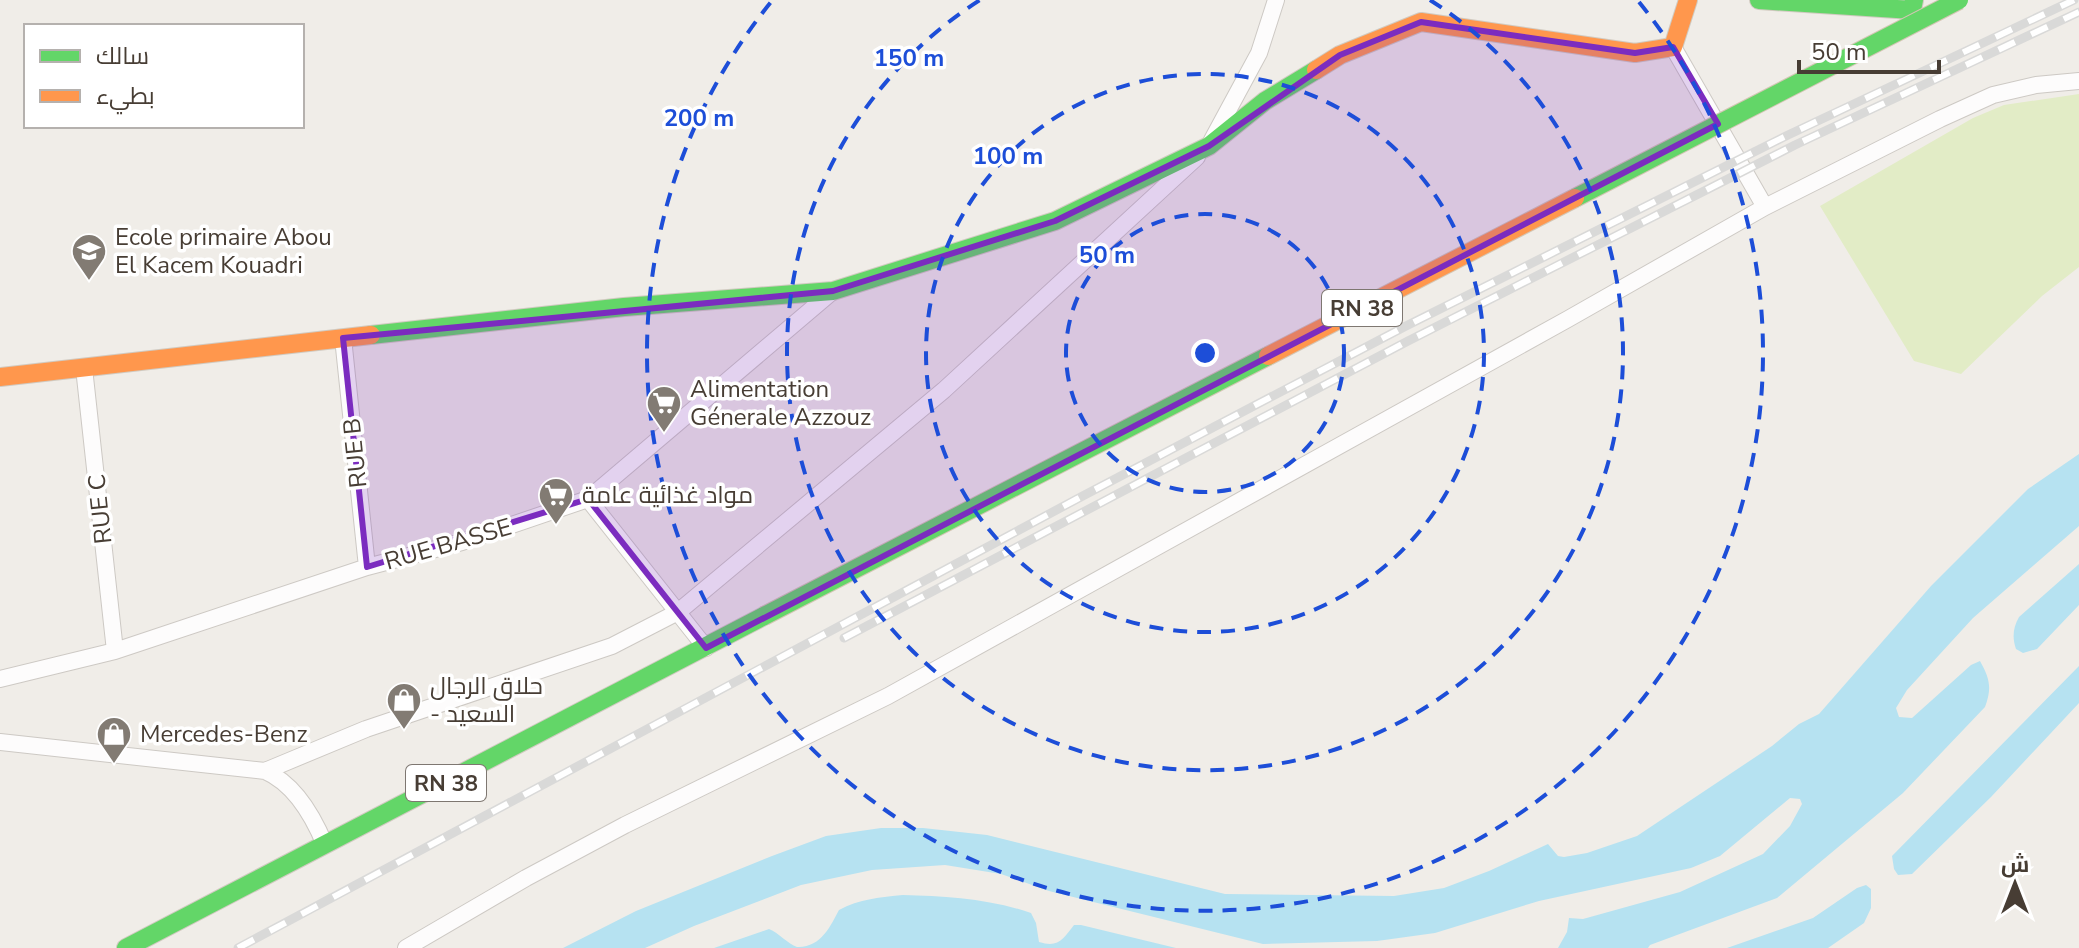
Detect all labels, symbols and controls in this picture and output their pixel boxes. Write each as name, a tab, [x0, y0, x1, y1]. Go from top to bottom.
legend	[24, 24, 304, 128]
scale bar	[1799, 24, 1939, 74]
text: 50 m	[1811, 36, 1867, 68]
text: سالك	[96, 40, 149, 72]
text: 150 m	[874, 42, 944, 74]
text: بطيء	[96, 80, 155, 115]
text: 200 m	[664, 102, 734, 134]
text: 100 m	[973, 140, 1043, 172]
place label: Ecole primaire Abou El Kacem Kouadri	[115, 221, 332, 281]
school or university icon: Ecole primaire Abou El Kacem Kouadri	[70, 232, 108, 282]
text: 50 m	[1079, 239, 1135, 271]
road number: RN 38	[1322, 290, 1402, 326]
centre of rings	[1191, 339, 1219, 367]
place label: Alimentation Génerale Azzouz	[690, 373, 871, 433]
supermarket icon: Alimentation Génerale Azzouz	[645, 384, 683, 434]
street label: RUE B	[335, 417, 375, 489]
street label: RUE C	[80, 473, 120, 545]
supermarket icon: مواد غذائية عامة	[537, 476, 575, 526]
place label: مواد غذائية عامة	[582, 479, 753, 511]
street label: RUE BASSE	[381, 511, 515, 577]
place label: حلاق الرجال - السعيد	[430, 670, 543, 730]
shop icon: حلاق الرجال - السعيد	[385, 681, 423, 731]
shop icon: Mercedes-Benz	[95, 715, 133, 765]
place label: Mercedes-Benz	[140, 718, 308, 750]
road number: RN 38	[406, 765, 486, 801]
north arrow	[1975, 844, 2055, 924]
text: ش	[2001, 850, 2029, 880]

